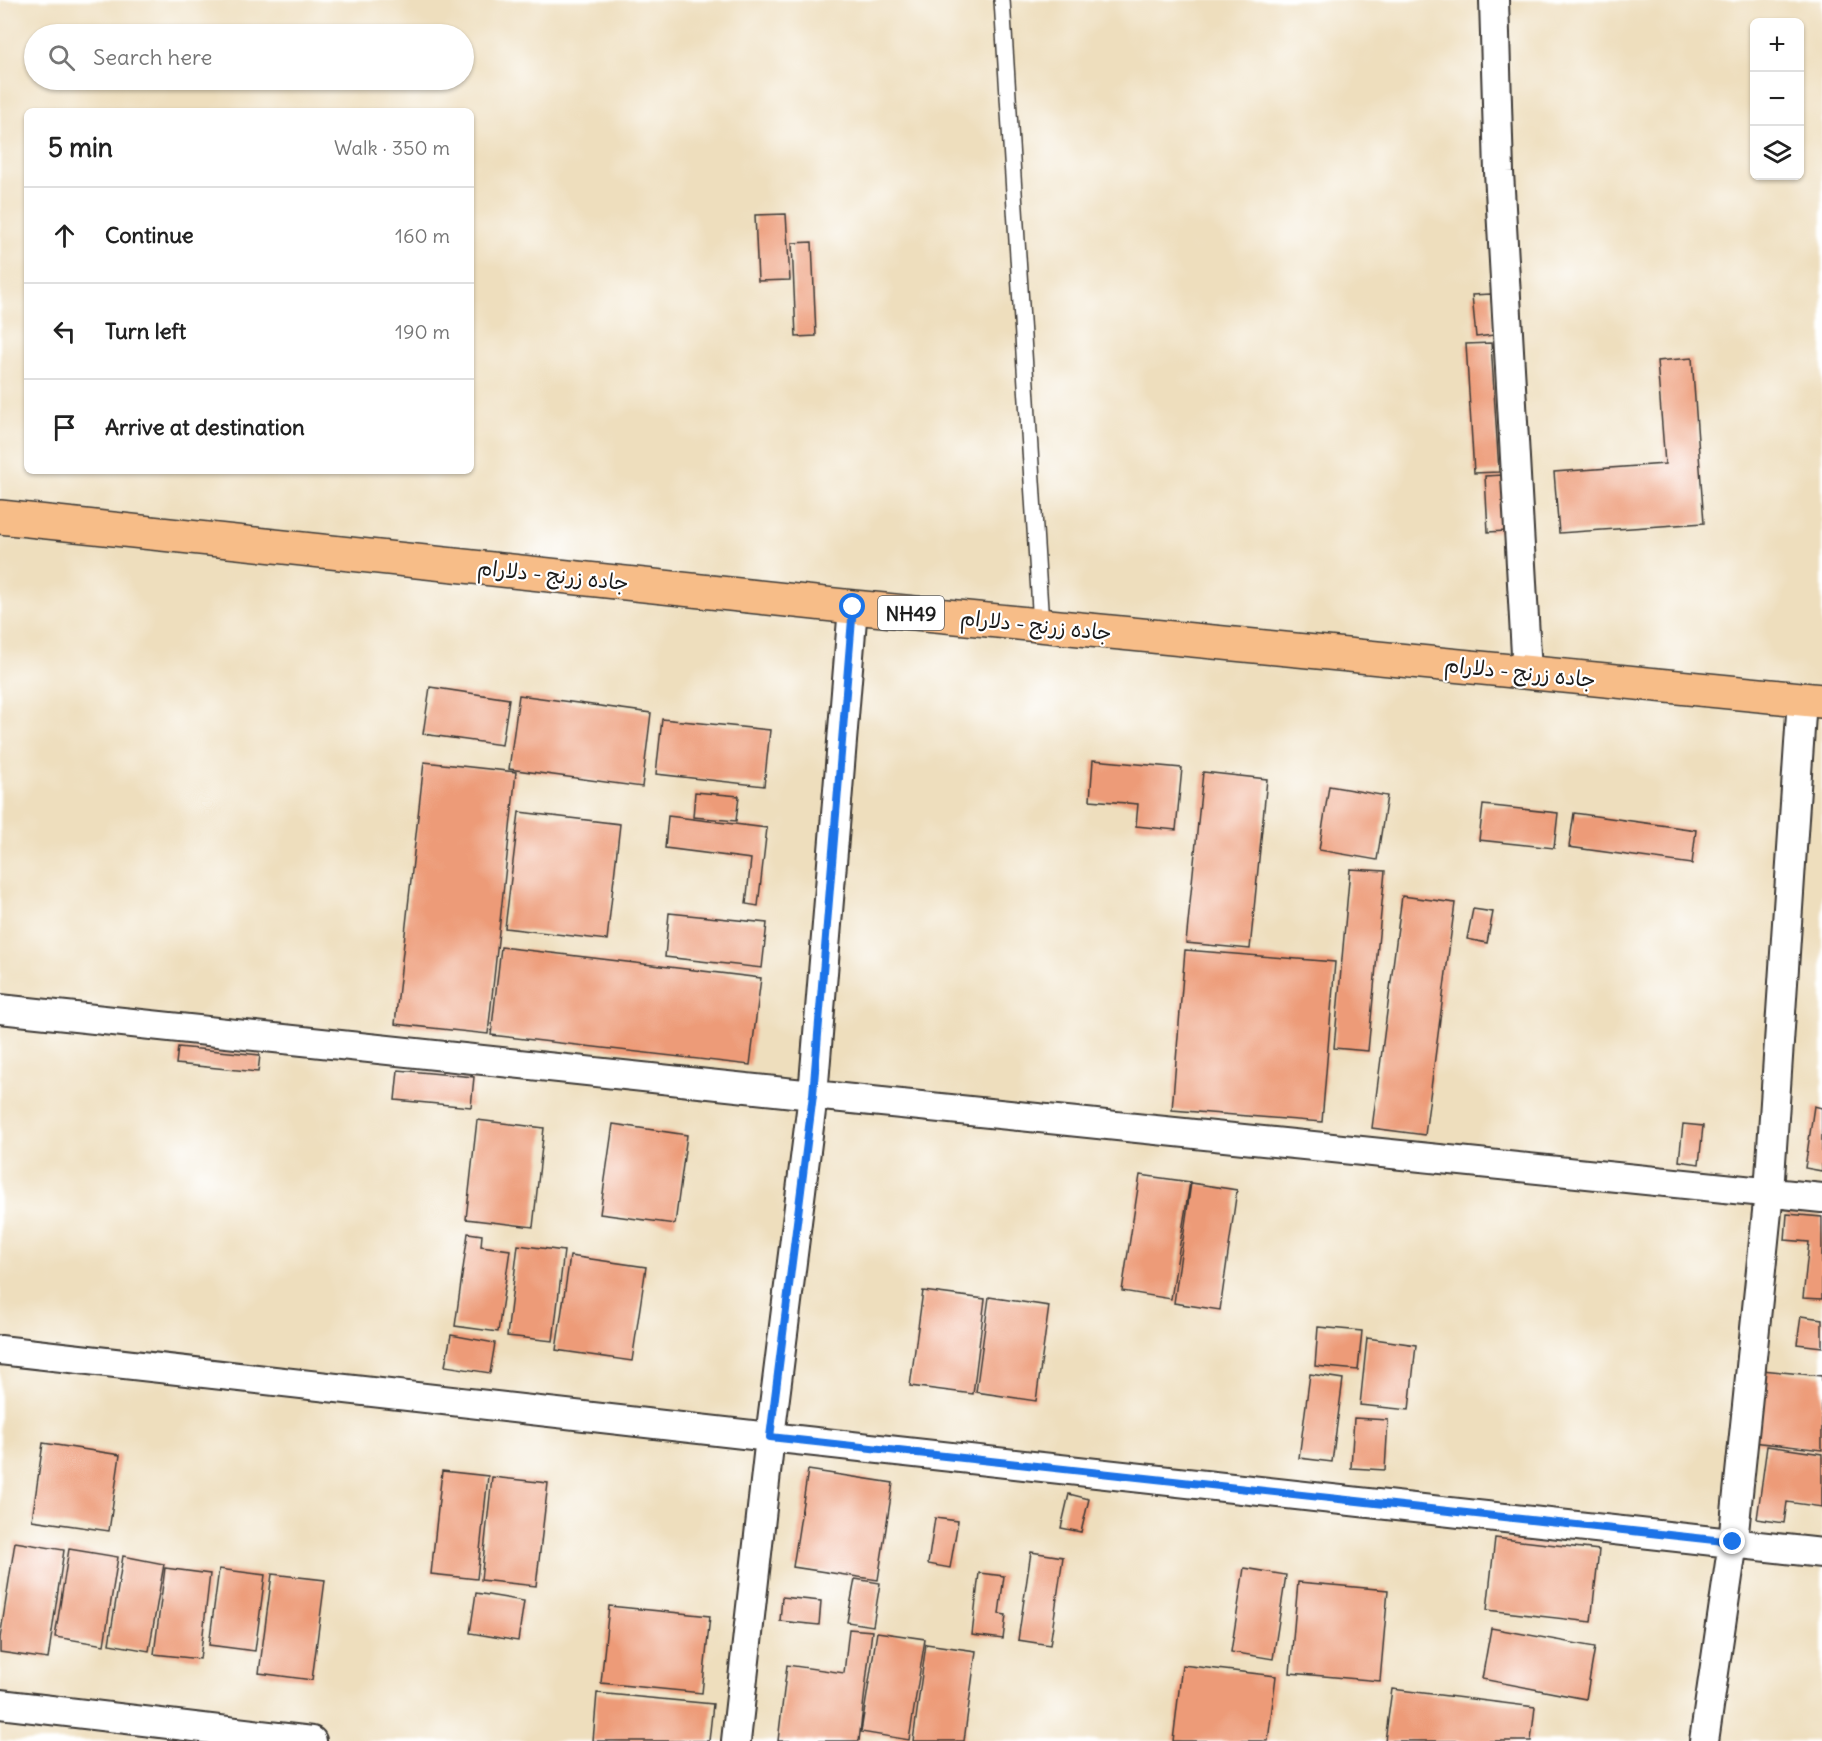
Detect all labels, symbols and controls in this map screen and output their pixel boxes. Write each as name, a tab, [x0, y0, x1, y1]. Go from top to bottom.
map controls	[1750, 18, 1804, 180]
button: +	[1750, 18, 1804, 72]
search box	[24, 24, 474, 90]
icon: search	[45, 41, 78, 74]
text: Search here	[93, 43, 212, 71]
button: −	[1750, 72, 1804, 126]
button: layers	[1750, 126, 1804, 180]
text: 5 min	[48, 131, 113, 164]
text: Walk · 350 m	[334, 135, 450, 160]
icon: ahead	[48, 219, 81, 252]
text: Continue	[105, 221, 194, 249]
text: 160 m	[395, 223, 450, 248]
icon: left	[48, 315, 81, 348]
text: Turn left	[105, 317, 186, 345]
text: 190 m	[395, 319, 450, 344]
icon: arrive	[48, 411, 81, 444]
text: Arrive at destination	[105, 413, 305, 441]
street label: جاده زرنج - دلارام	[476, 554, 630, 599]
route start	[839, 593, 865, 619]
road number: NH49	[878, 596, 944, 630]
street label: جاده زرنج - دلارام	[959, 604, 1113, 649]
street label: جاده زرنج - دلارام	[1443, 651, 1597, 696]
route end	[1719, 1528, 1745, 1554]

